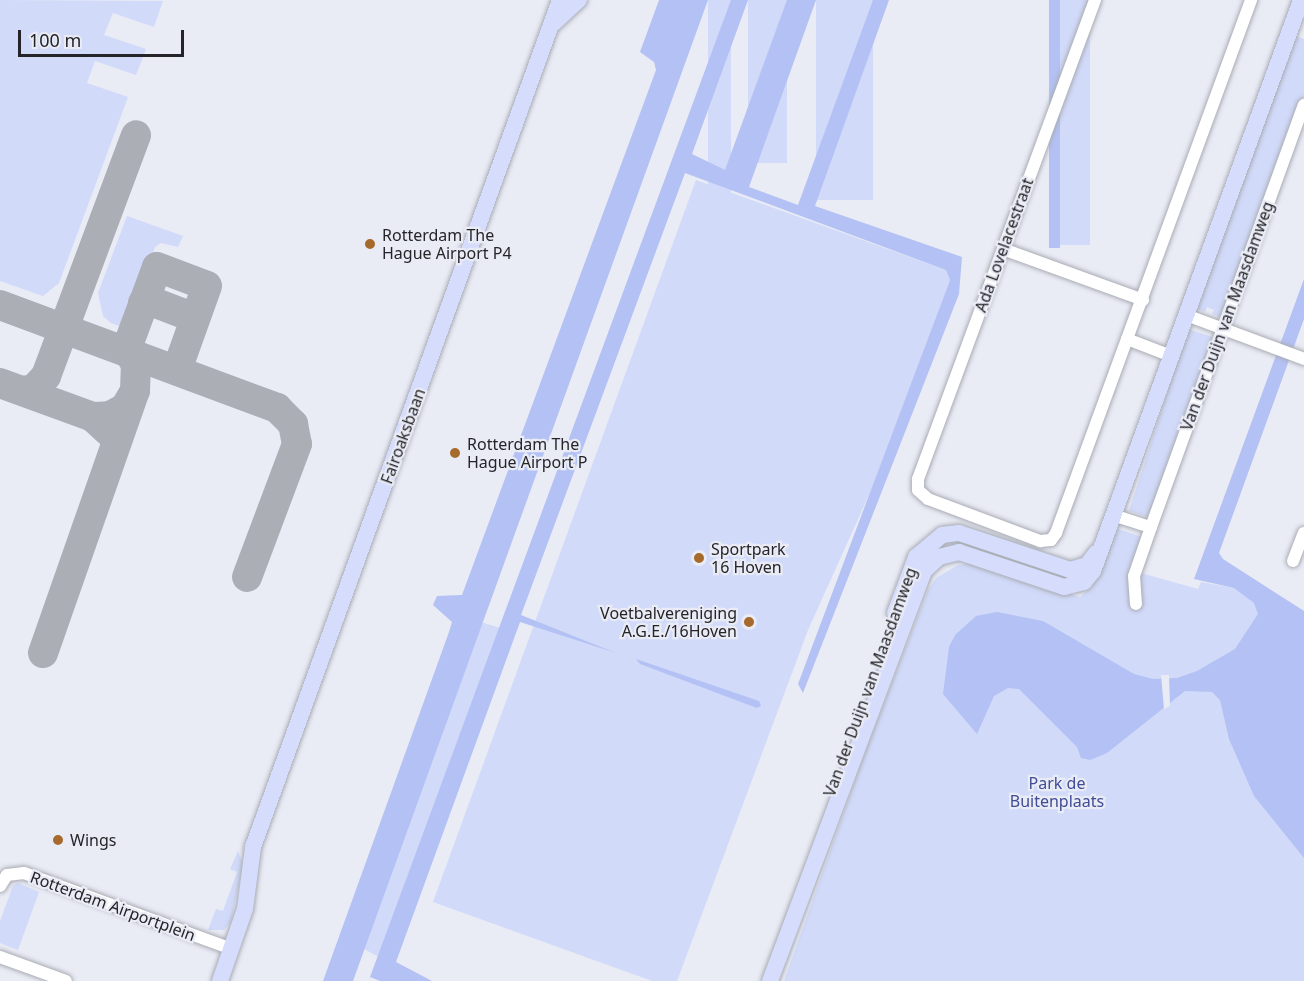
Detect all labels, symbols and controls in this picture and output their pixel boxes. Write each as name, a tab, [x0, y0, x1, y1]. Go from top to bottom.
scale bar	[21, 18, 188, 56]
text: 100 m	[29, 28, 81, 52]
street label: Ada Lovelacestraat	[971, 175, 1037, 315]
street label: Van der Duijn van Maasdamweg	[1177, 199, 1277, 433]
place label: Rotterdam The Hague Airport P4	[382, 225, 512, 263]
marker: Rotterdam The Hague Airport P4	[363, 237, 377, 251]
street label: Fairoaksbaan	[377, 386, 429, 486]
place label: Rotterdam The Hague Airport P	[467, 434, 587, 472]
marker: Rotterdam The Hague Airport P	[448, 446, 462, 460]
place label: Sportpark 16 Hoven	[711, 539, 786, 577]
marker: Sportpark 16 Hoven	[692, 551, 706, 565]
street label: Van der Duijn van Maasdamweg	[820, 565, 920, 799]
place label: Voetbalvereniging A.G.E./16Hoven	[600, 603, 737, 641]
marker: Voetbalvereniging A.G.E./16Hoven	[742, 615, 756, 629]
park label: Park de Buitenplaats	[1010, 773, 1104, 811]
place label: Wings	[70, 830, 116, 850]
marker: Wings	[51, 833, 65, 847]
street label: Rotterdam Airportplein	[28, 867, 198, 945]

